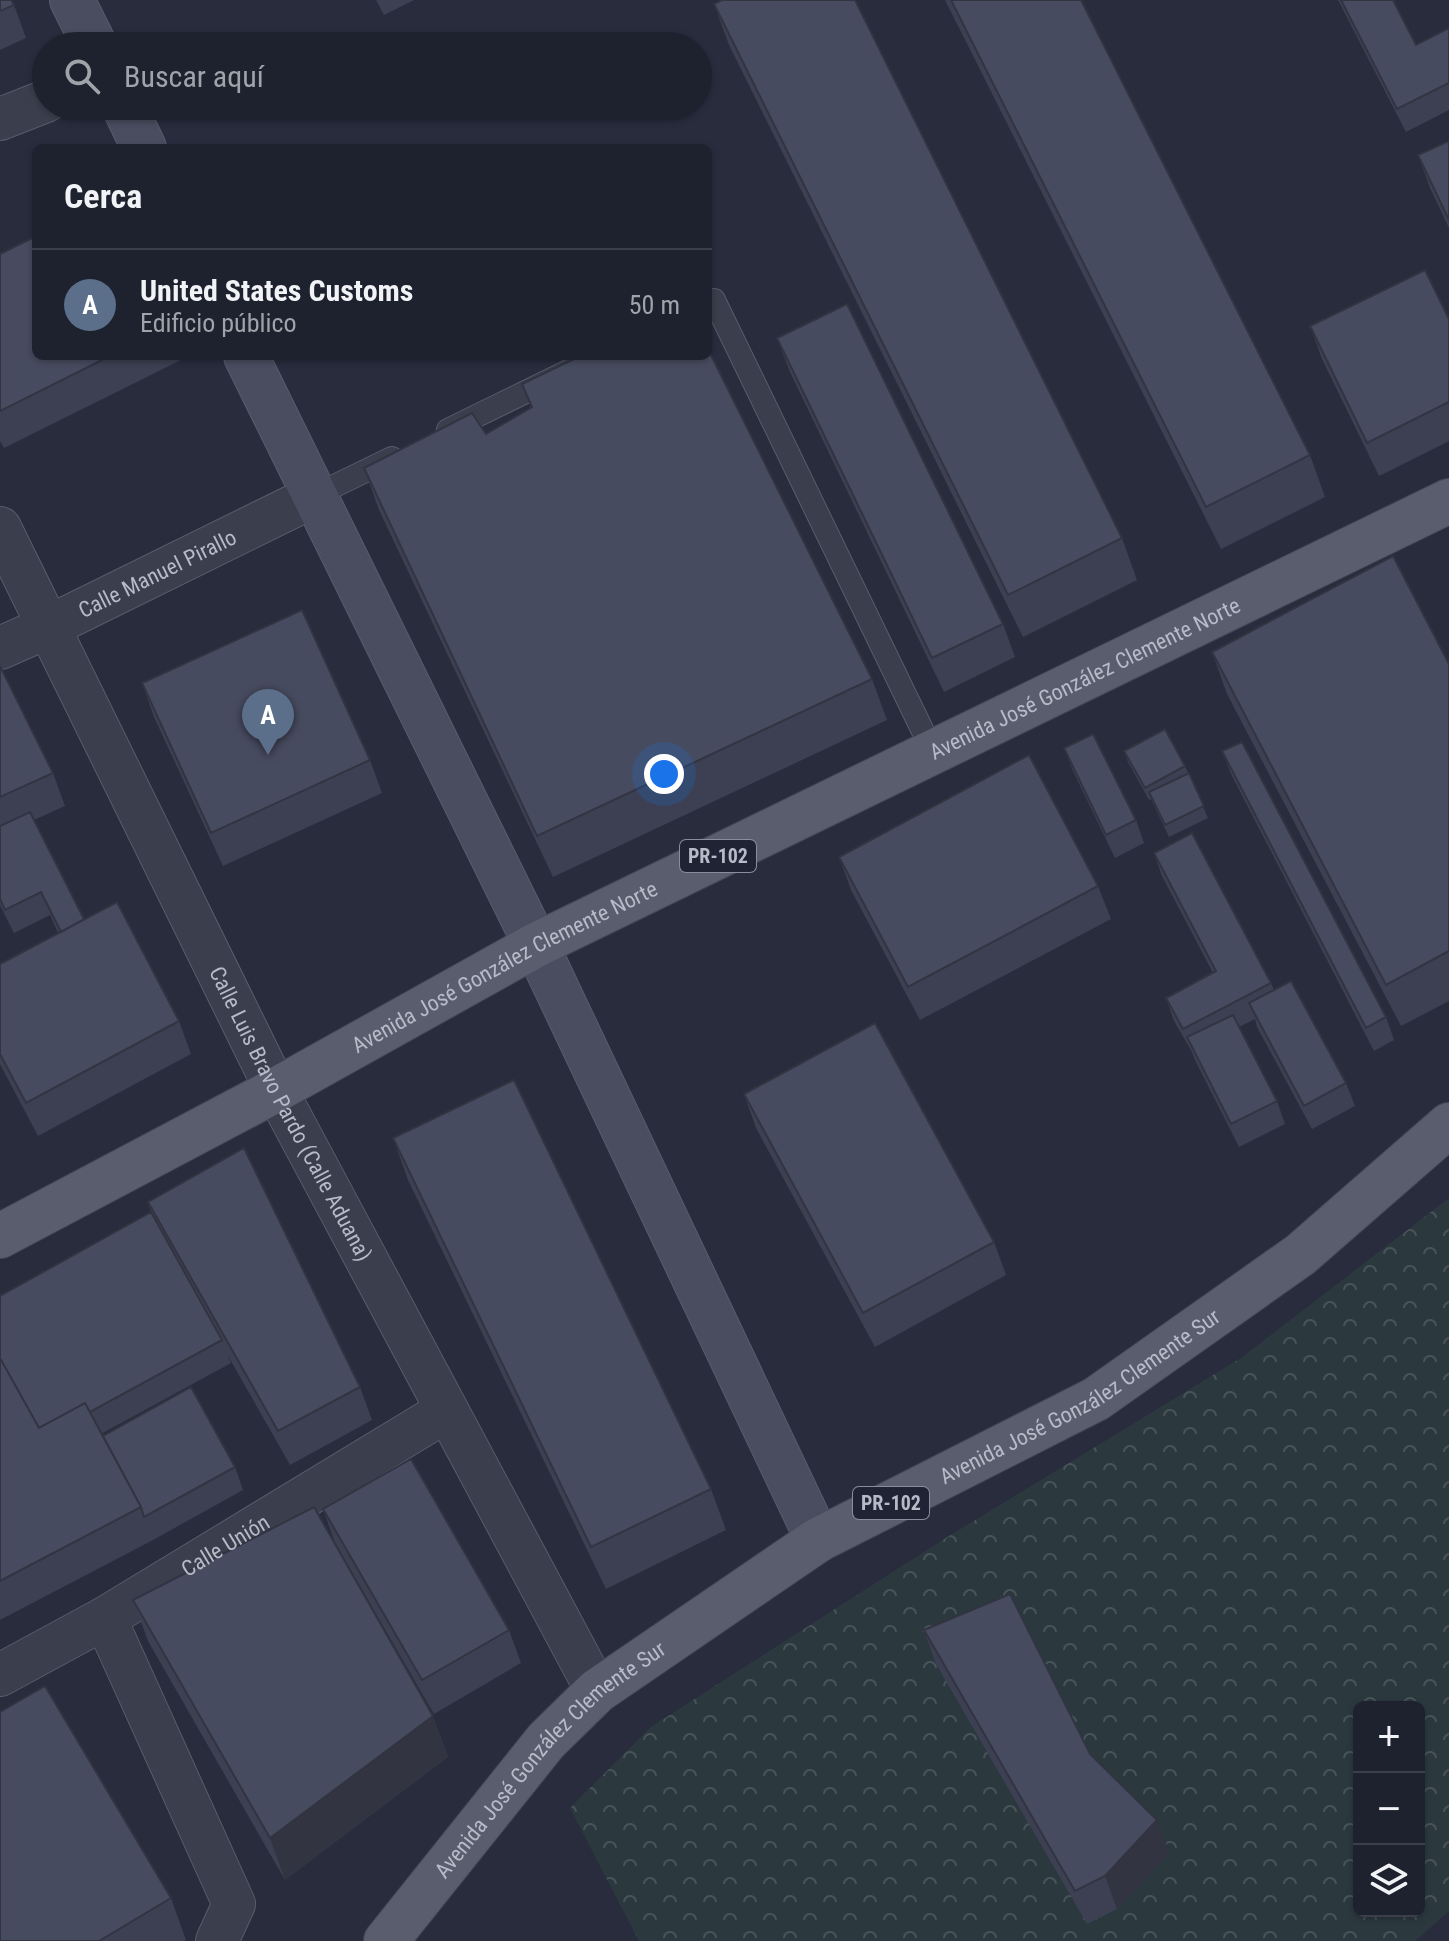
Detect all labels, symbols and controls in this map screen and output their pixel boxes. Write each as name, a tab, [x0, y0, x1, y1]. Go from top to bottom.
search box	[32, 32, 712, 120]
icon: search	[60, 54, 104, 98]
text: Buscar aquí	[124, 59, 264, 94]
text: Cerca	[64, 176, 142, 216]
text: United States Customs	[140, 273, 413, 308]
text: A	[82, 290, 98, 320]
text: 50 m	[629, 290, 680, 320]
text: Edificio público	[140, 308, 297, 338]
street label: Calle Manuel Pirallo	[74, 524, 240, 623]
street label: Avenida José González Clemente Norte	[925, 592, 1244, 764]
pin: A	[242, 689, 294, 755]
your location	[644, 754, 684, 794]
road number: PR-102	[680, 840, 756, 872]
street label: Avenida José González Clemente Norte	[347, 876, 661, 1058]
street label: Calle Luis Bravo Pardo (Calle Aduana)	[205, 962, 377, 1266]
street label: Avenida José González Clemente Sur	[935, 1303, 1225, 1489]
road number: PR-102	[853, 1487, 929, 1519]
street label: Calle Unión	[177, 1509, 274, 1581]
street label: Avenida José González Clemente Sur	[429, 1636, 670, 1883]
map controls	[1353, 1701, 1425, 1917]
button: +	[1353, 1701, 1425, 1773]
button: −	[1353, 1773, 1425, 1845]
button: layers	[1353, 1845, 1425, 1917]

